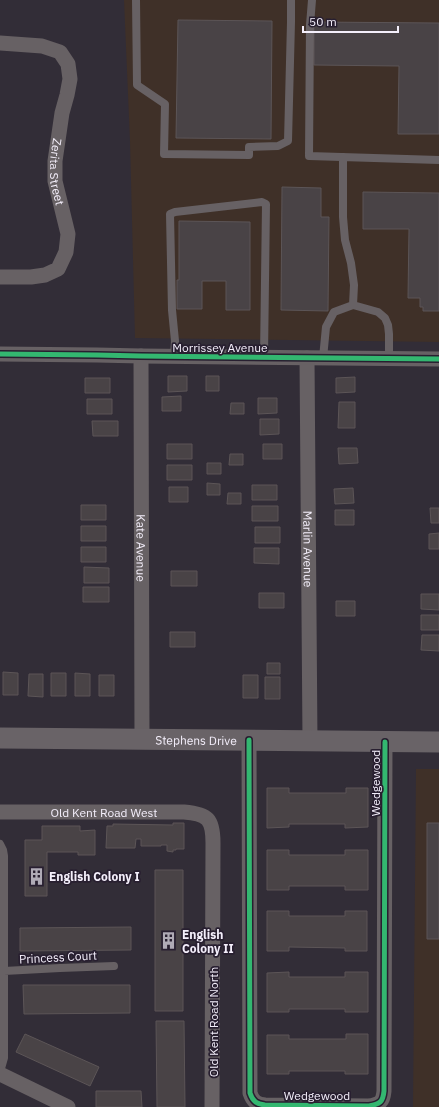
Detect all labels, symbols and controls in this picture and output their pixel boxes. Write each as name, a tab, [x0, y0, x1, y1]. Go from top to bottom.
scale bar	[303, 8, 398, 34]
text: 50 m	[309, 14, 337, 29]
street label: Zerita Street	[47, 137, 68, 207]
street label: Morrissey Avenue	[172, 340, 268, 355]
street label: Marlin Avenue	[301, 511, 316, 588]
street label: Kate Avenue	[134, 514, 149, 582]
street label: Stephens Drive	[155, 732, 237, 748]
street label: Wedgewood	[368, 750, 383, 816]
street label: Old Kent Road West	[51, 805, 157, 820]
building icon: English Colony I	[26, 866, 46, 886]
place label: English Colony I	[49, 869, 140, 884]
place label: English Colony II	[182, 927, 234, 956]
building icon: English Colony II	[159, 931, 179, 951]
street label: Princess Court	[19, 947, 97, 967]
street label: Old Kent Road North	[206, 967, 221, 1077]
street label: Wedgewood	[284, 1088, 350, 1103]

